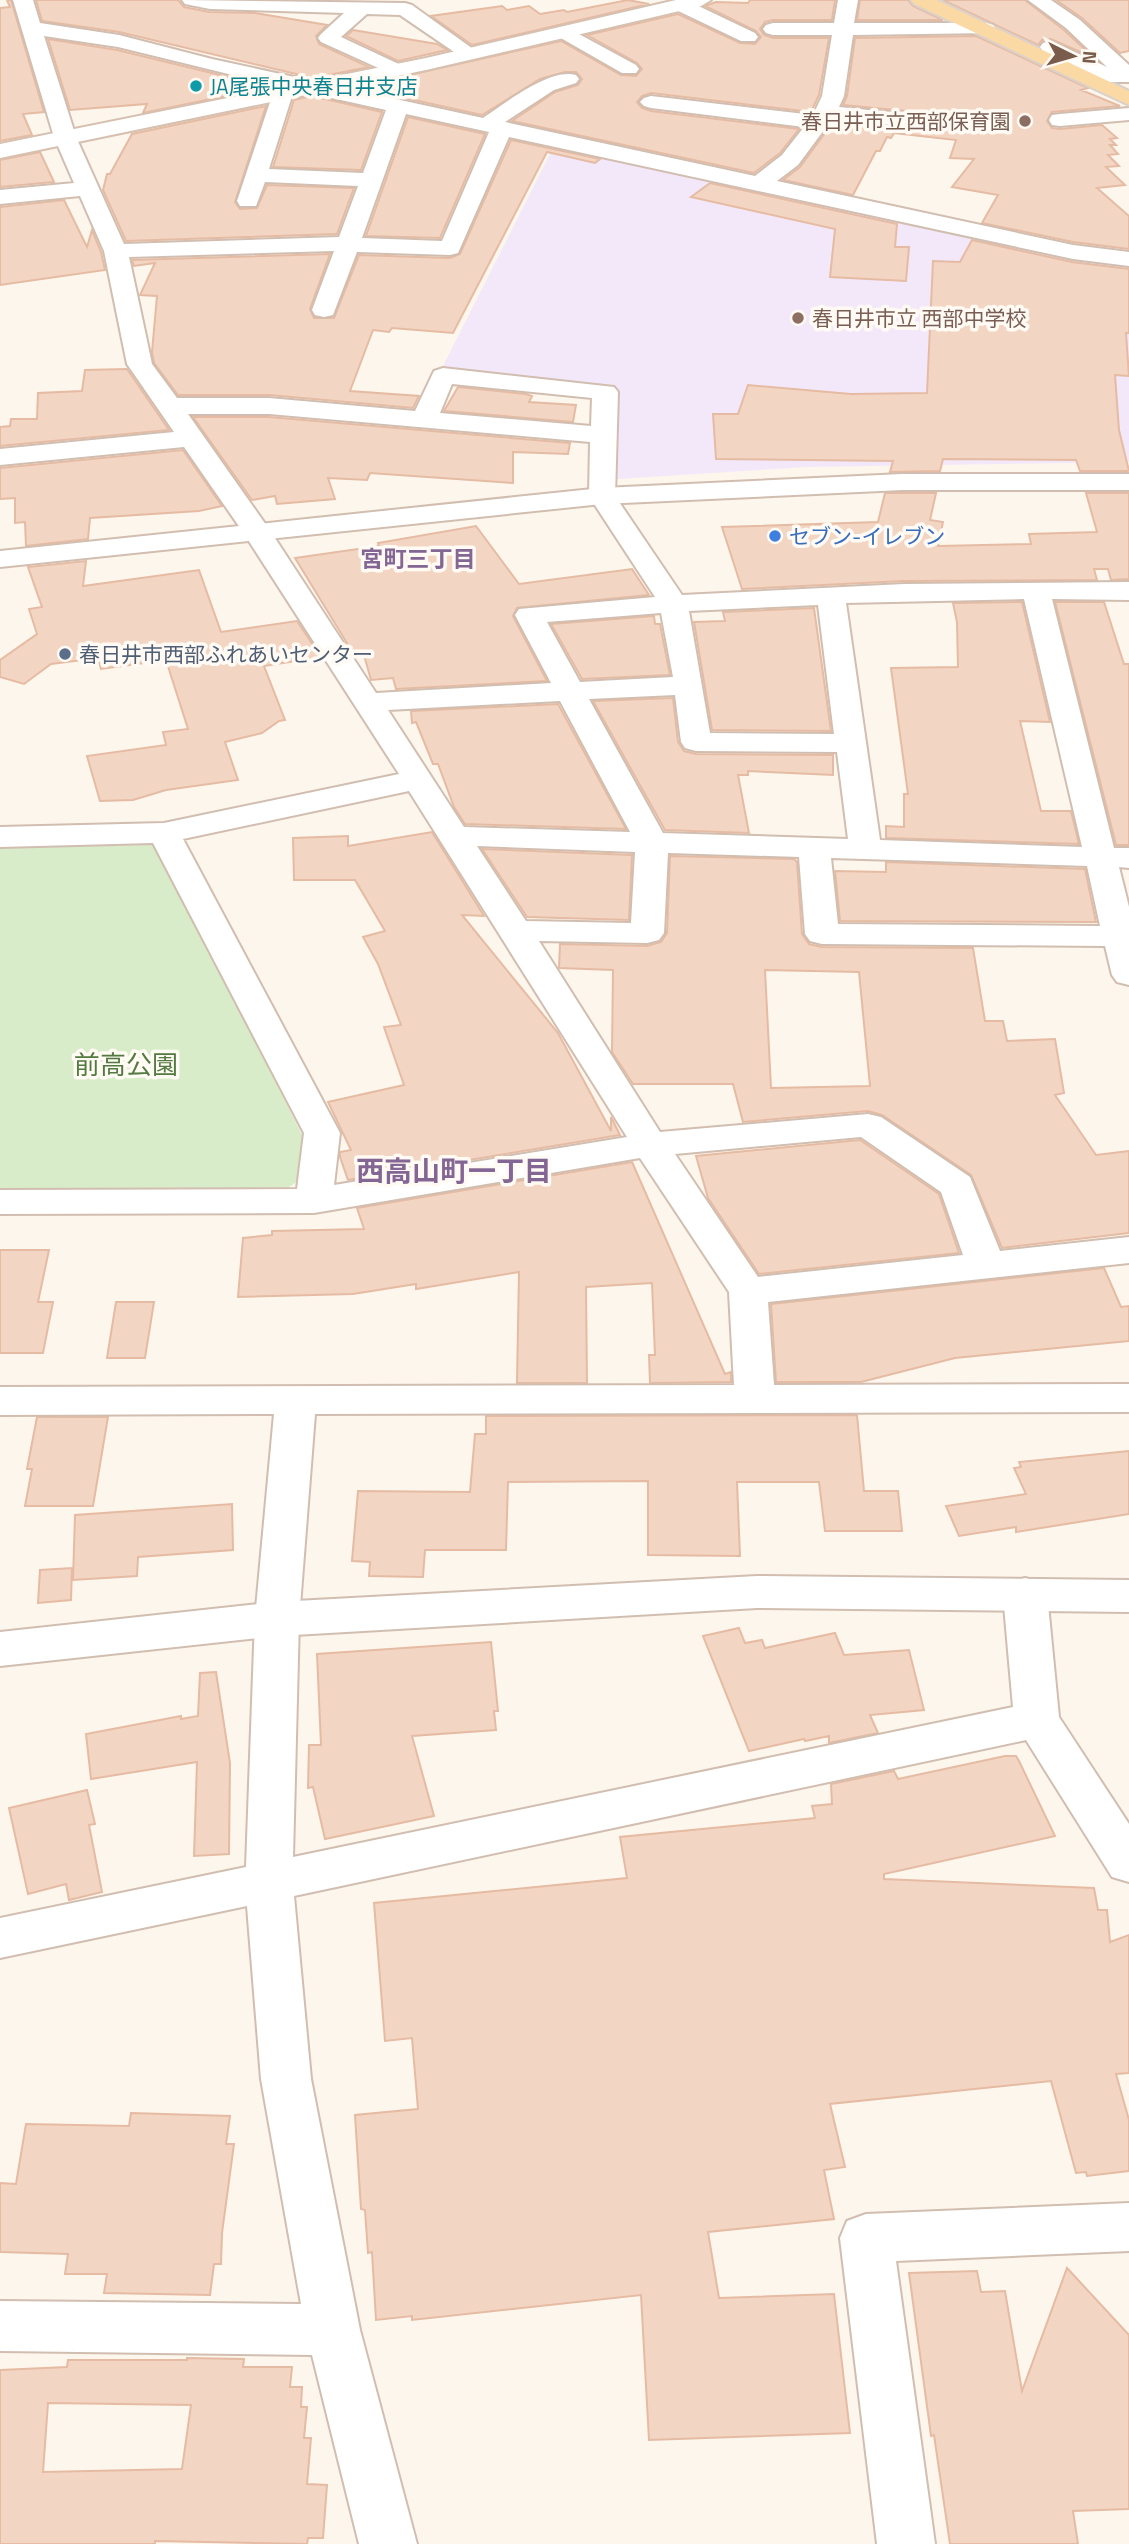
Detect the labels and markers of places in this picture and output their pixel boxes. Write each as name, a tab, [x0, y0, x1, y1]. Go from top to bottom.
place label: JA尾張中央春日井支店	[210, 70, 418, 102]
marker: JA尾張中央春日井支店	[188, 78, 204, 94]
place label: 春日井市立西部保育園	[801, 105, 1011, 137]
marker: 春日井市立西部保育園	[1017, 113, 1033, 129]
place label: 春日井市立 西部中学校	[812, 302, 1027, 334]
marker: 春日井市立 西部中学校	[790, 310, 806, 326]
place label: セブン-イレブン	[789, 520, 945, 552]
marker: セブン-イレブン	[767, 528, 783, 544]
place label: 春日井市西部ふれあいセンター	[79, 638, 373, 670]
marker: 春日井市西部ふれあいセンター	[57, 646, 73, 662]

